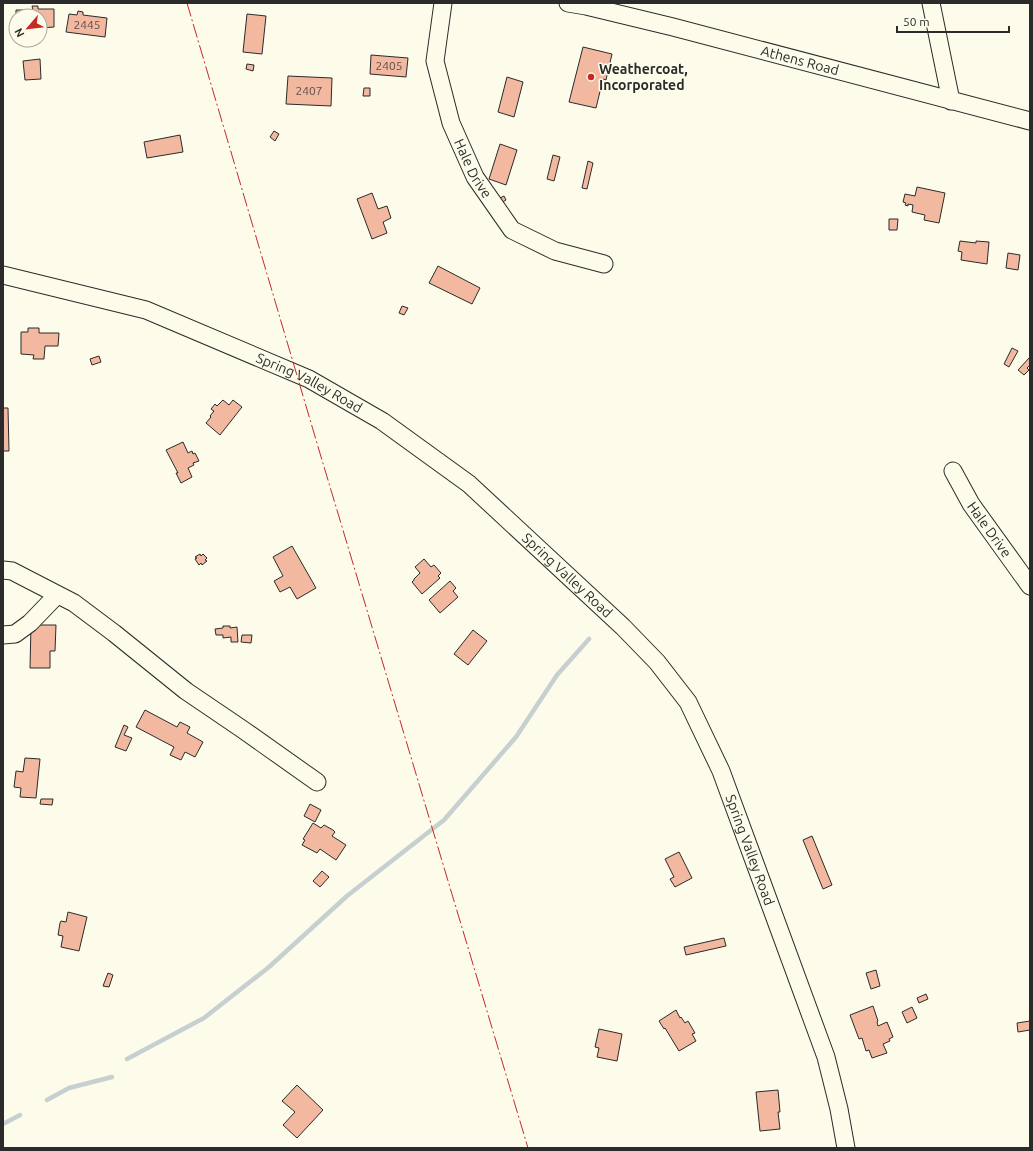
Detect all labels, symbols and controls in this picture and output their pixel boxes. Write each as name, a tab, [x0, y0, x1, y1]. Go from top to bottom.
north arrow	[8, 8, 48, 48]
scale bar	[897, 8, 1009, 34]
text: 50 m	[903, 15, 930, 28]
house number: 2445	[73, 18, 101, 31]
text: N	[12, 26, 26, 39]
street label: Athens Road	[759, 43, 841, 78]
house number: 2405	[375, 59, 403, 72]
place label: Weathercoat, Incorporated	[599, 61, 688, 93]
marker: Weathercoat, Incorporated	[586, 72, 596, 82]
house number: 2407	[295, 84, 323, 97]
street label: Hale Drive	[451, 136, 495, 201]
street label: Spring Valley Road	[254, 350, 365, 416]
street label: Hale Drive	[964, 499, 1015, 560]
street label: Spring Valley Road	[519, 530, 616, 621]
street label: Spring Valley Road	[722, 792, 778, 908]

